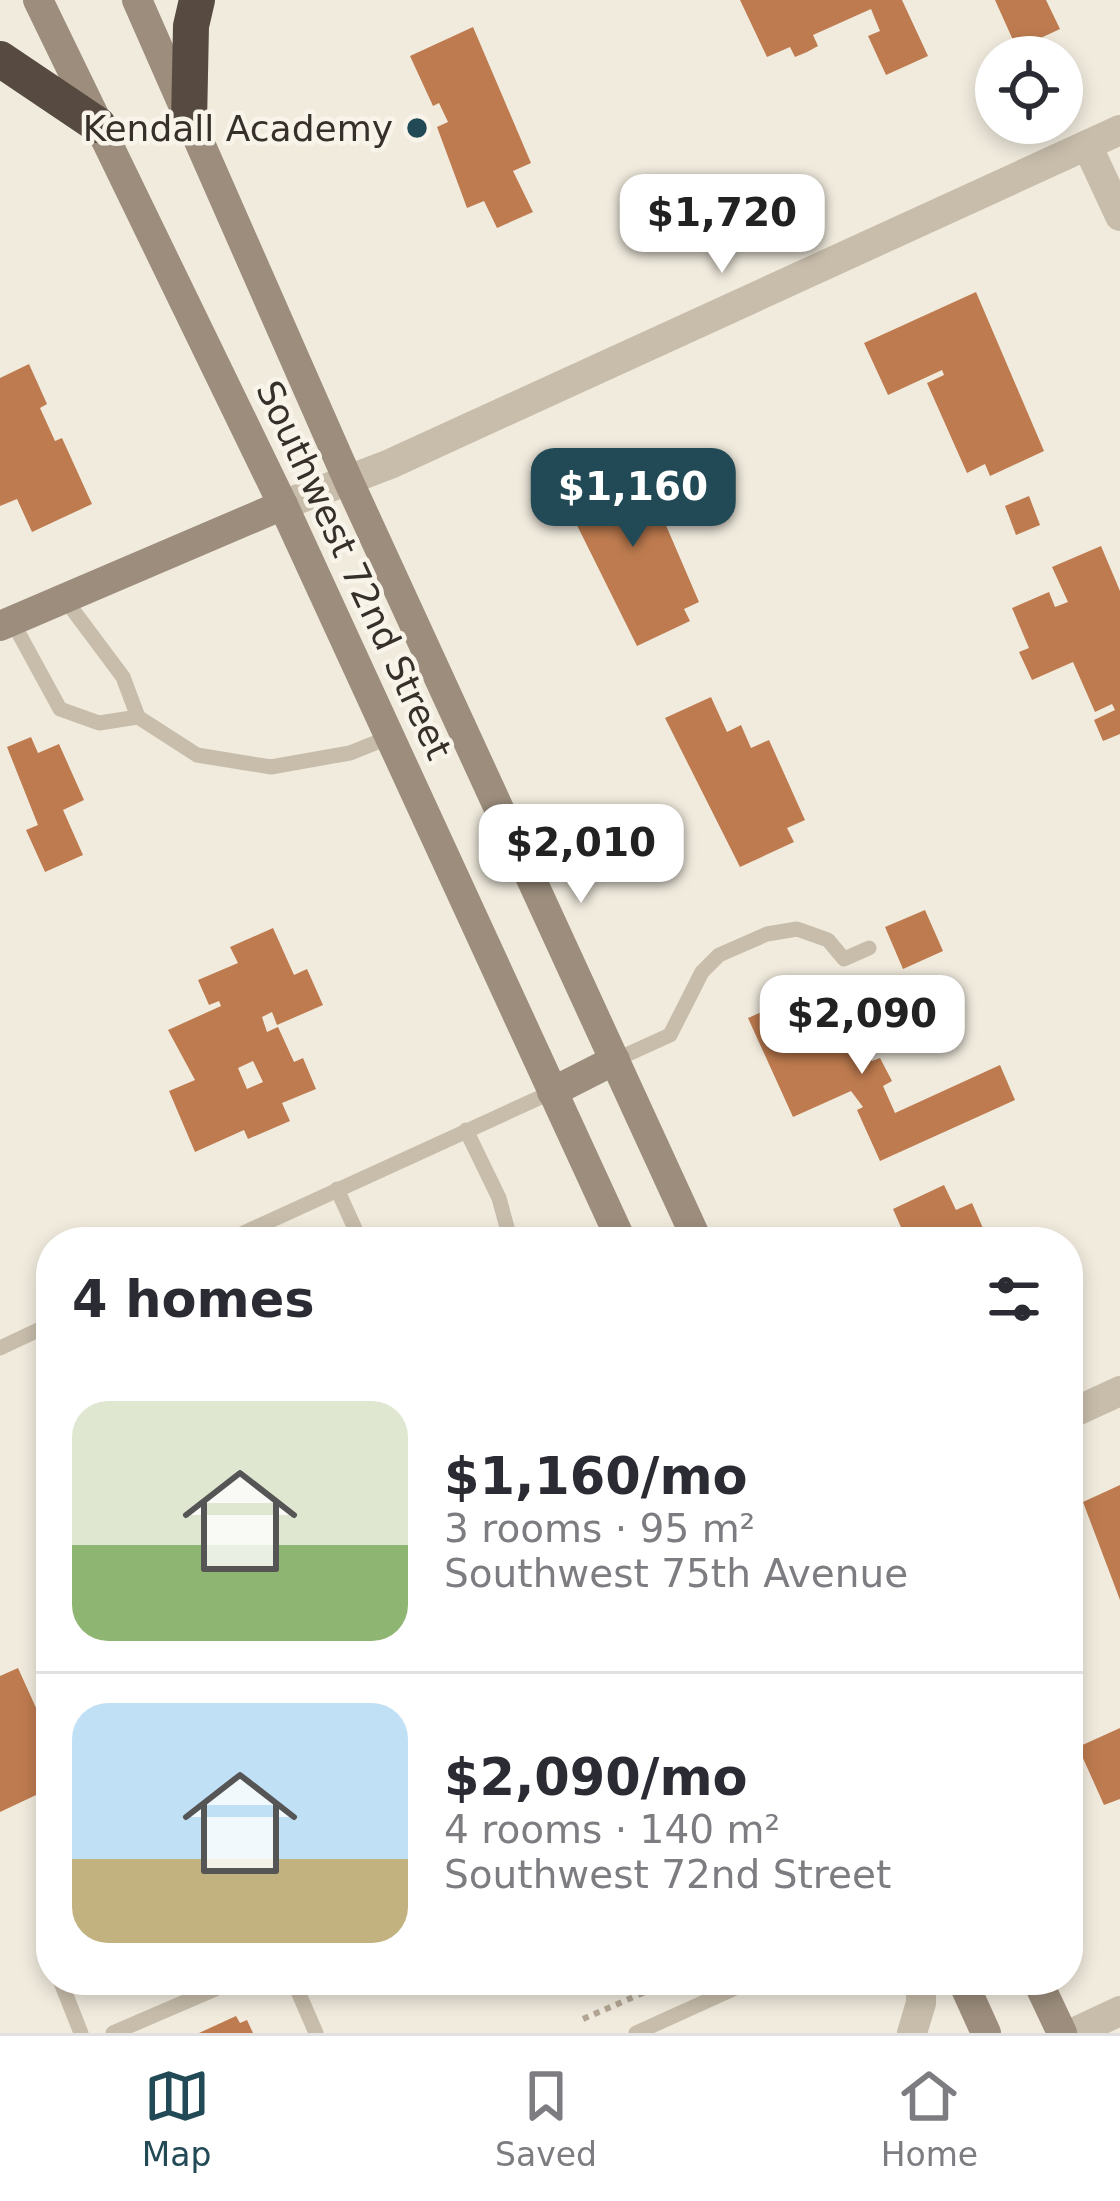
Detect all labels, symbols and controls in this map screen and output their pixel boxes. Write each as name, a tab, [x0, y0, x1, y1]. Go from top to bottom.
map controls	[975, 36, 1083, 144]
button: locate	[975, 36, 1083, 144]
place label: Kendall Academy	[83, 108, 393, 149]
marker: Kendall Academy	[404, 115, 430, 141]
pin: $1,720	[624, 174, 820, 276]
text: $1,720	[647, 190, 797, 235]
street label: Southwest 72nd Street	[248, 374, 460, 766]
pin: $1,160	[535, 448, 731, 550]
text: $1,160	[558, 464, 708, 509]
pin: $2,010	[483, 804, 679, 906]
text: $2,010	[506, 820, 656, 865]
pin: $2,090	[764, 975, 960, 1077]
text: $2,090	[787, 991, 937, 1036]
icon: filters	[981, 1266, 1047, 1332]
text: 4 homes	[72, 1270, 315, 1329]
text: $1,160/mo	[444, 1447, 748, 1506]
icon: home	[168, 1449, 312, 1593]
text: 3 rooms · 95 m²	[444, 1506, 755, 1551]
text: Southwest 75th Avenue	[444, 1551, 908, 1596]
text: $2,090/mo	[444, 1748, 748, 1807]
icon: home	[168, 1751, 312, 1895]
text: 4 rooms · 140 m²	[444, 1807, 780, 1852]
text: Southwest 72nd Street	[444, 1852, 891, 1897]
tab: Map	[142, 2063, 211, 2174]
tab: Saved	[495, 2063, 597, 2174]
tab: Home	[881, 2063, 978, 2174]

